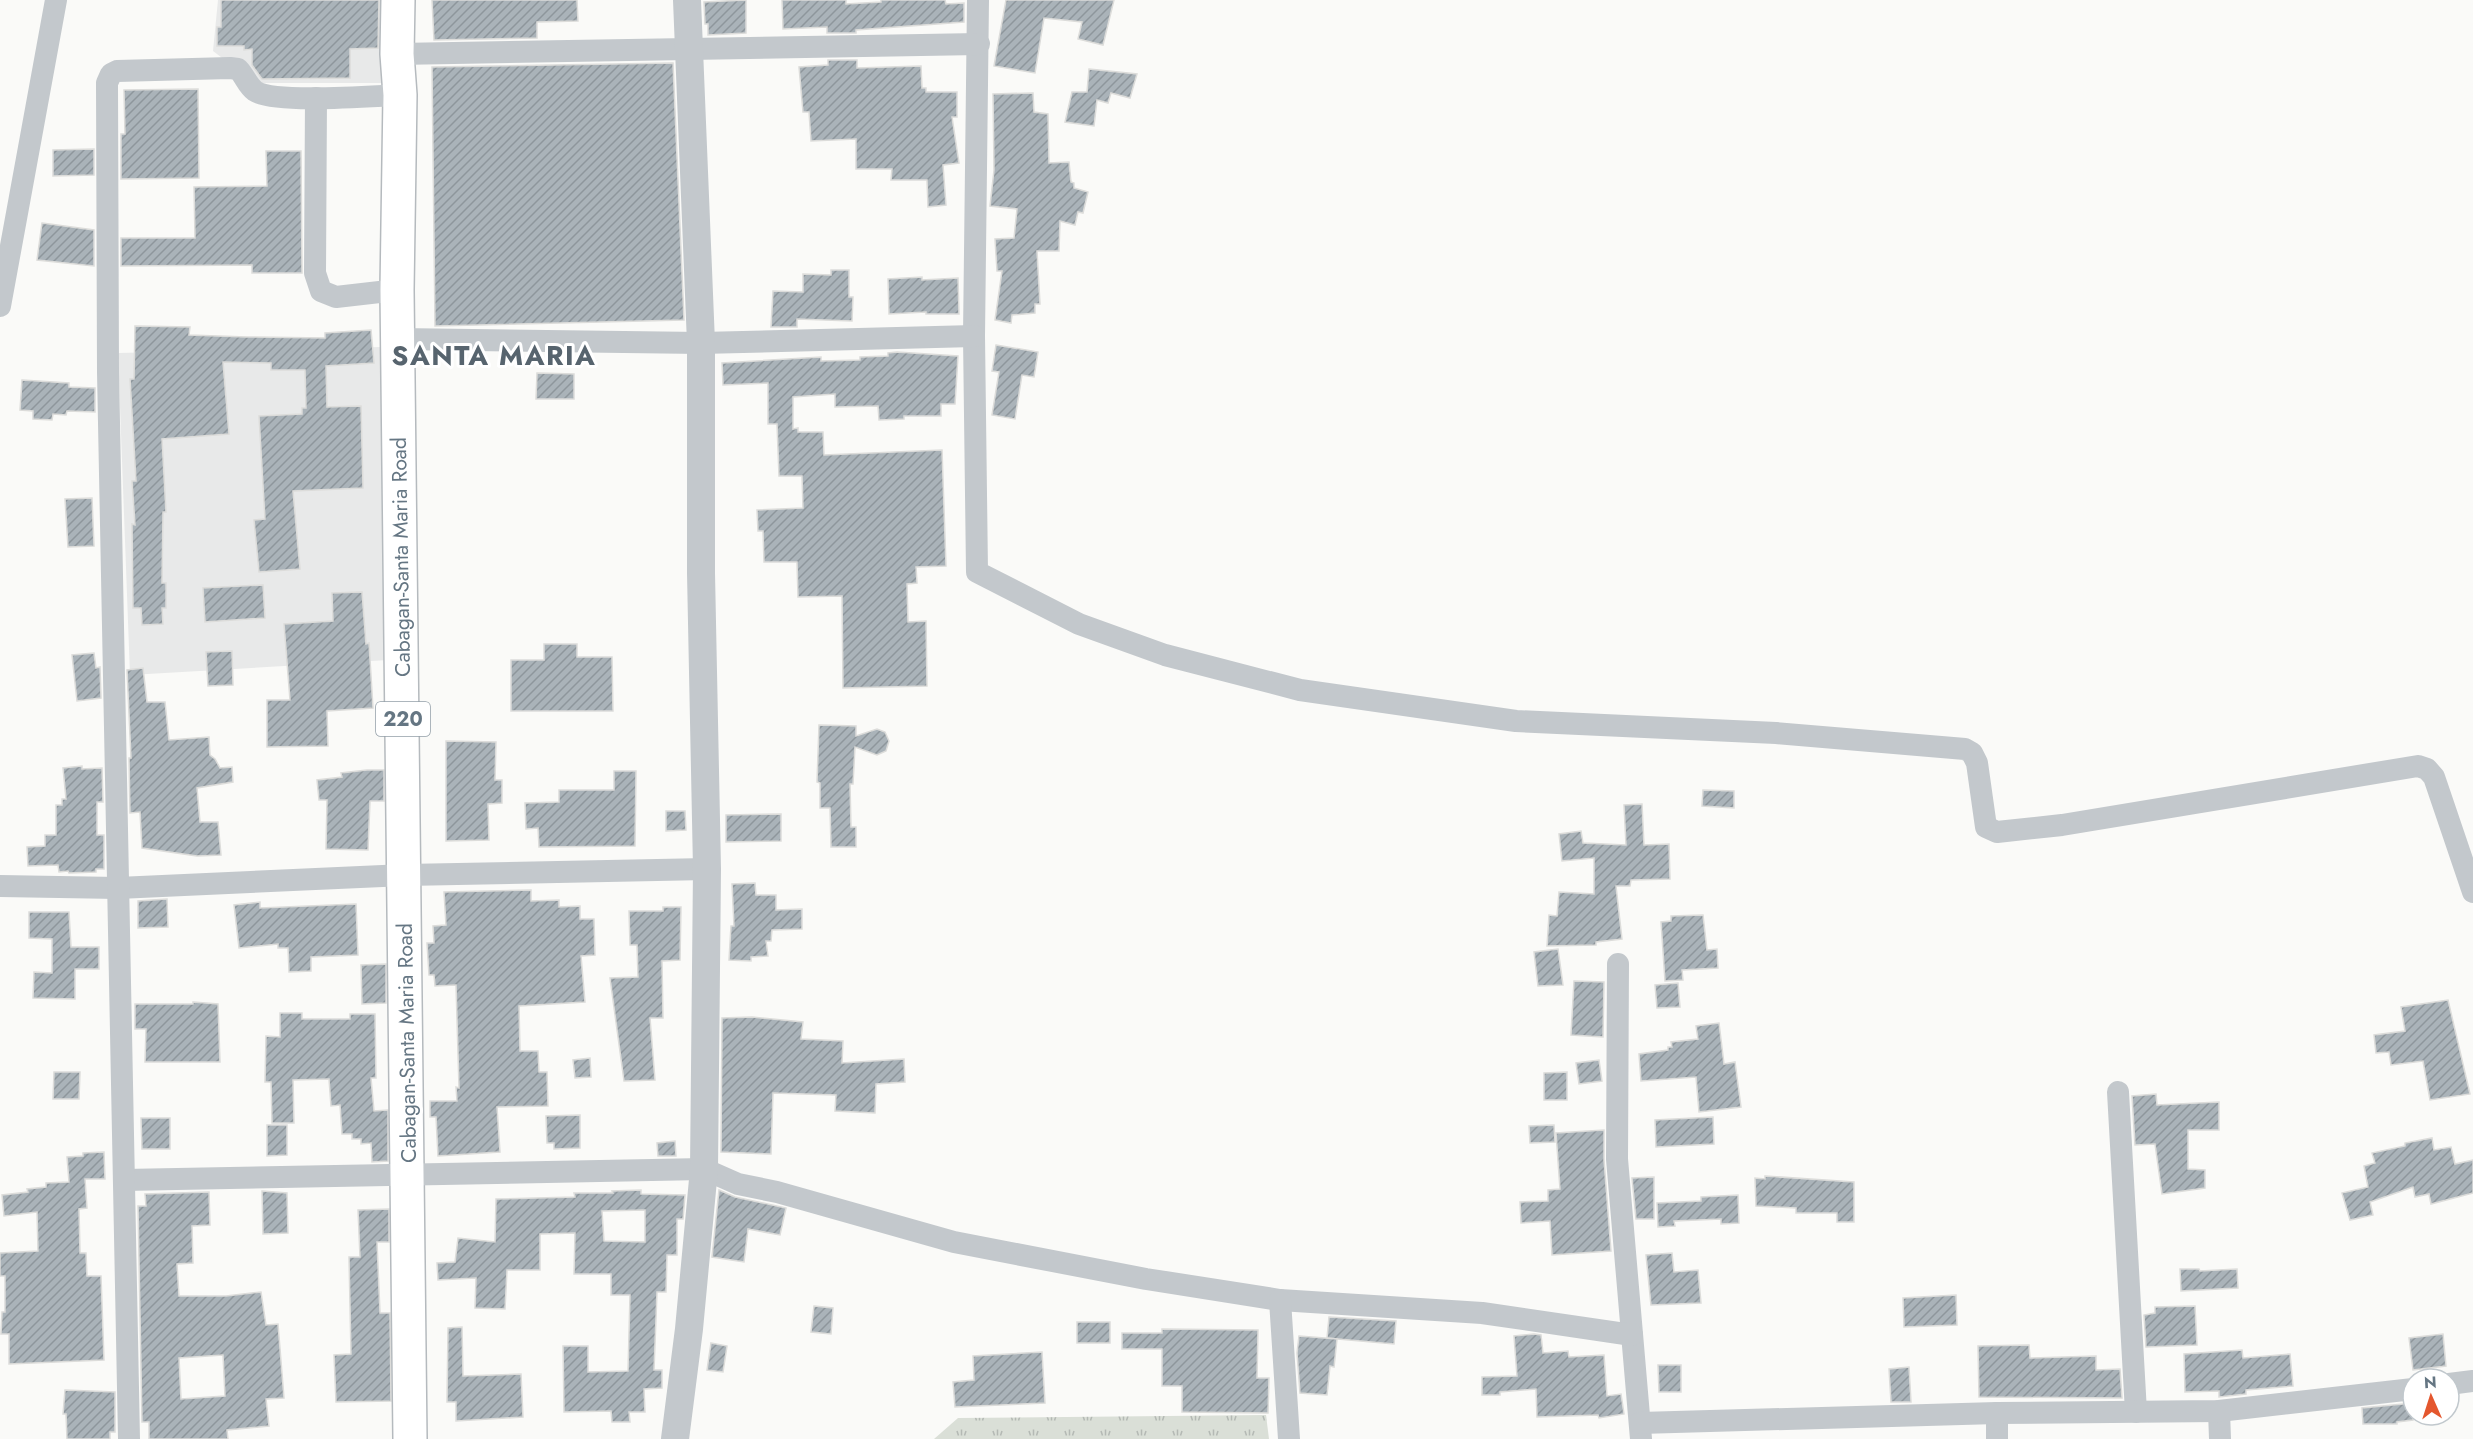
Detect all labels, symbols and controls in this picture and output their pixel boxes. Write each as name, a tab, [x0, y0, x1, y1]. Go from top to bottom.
district label: SANTA MARIA	[392, 336, 596, 375]
street label: Cabagan-Santa Maria Road	[384, 437, 418, 677]
road number: 220	[376, 702, 430, 736]
street label: Cabagan-Santa Maria Road	[390, 923, 424, 1163]
north arrow	[2401, 1367, 2461, 1427]
text: N	[2423, 1371, 2437, 1394]

